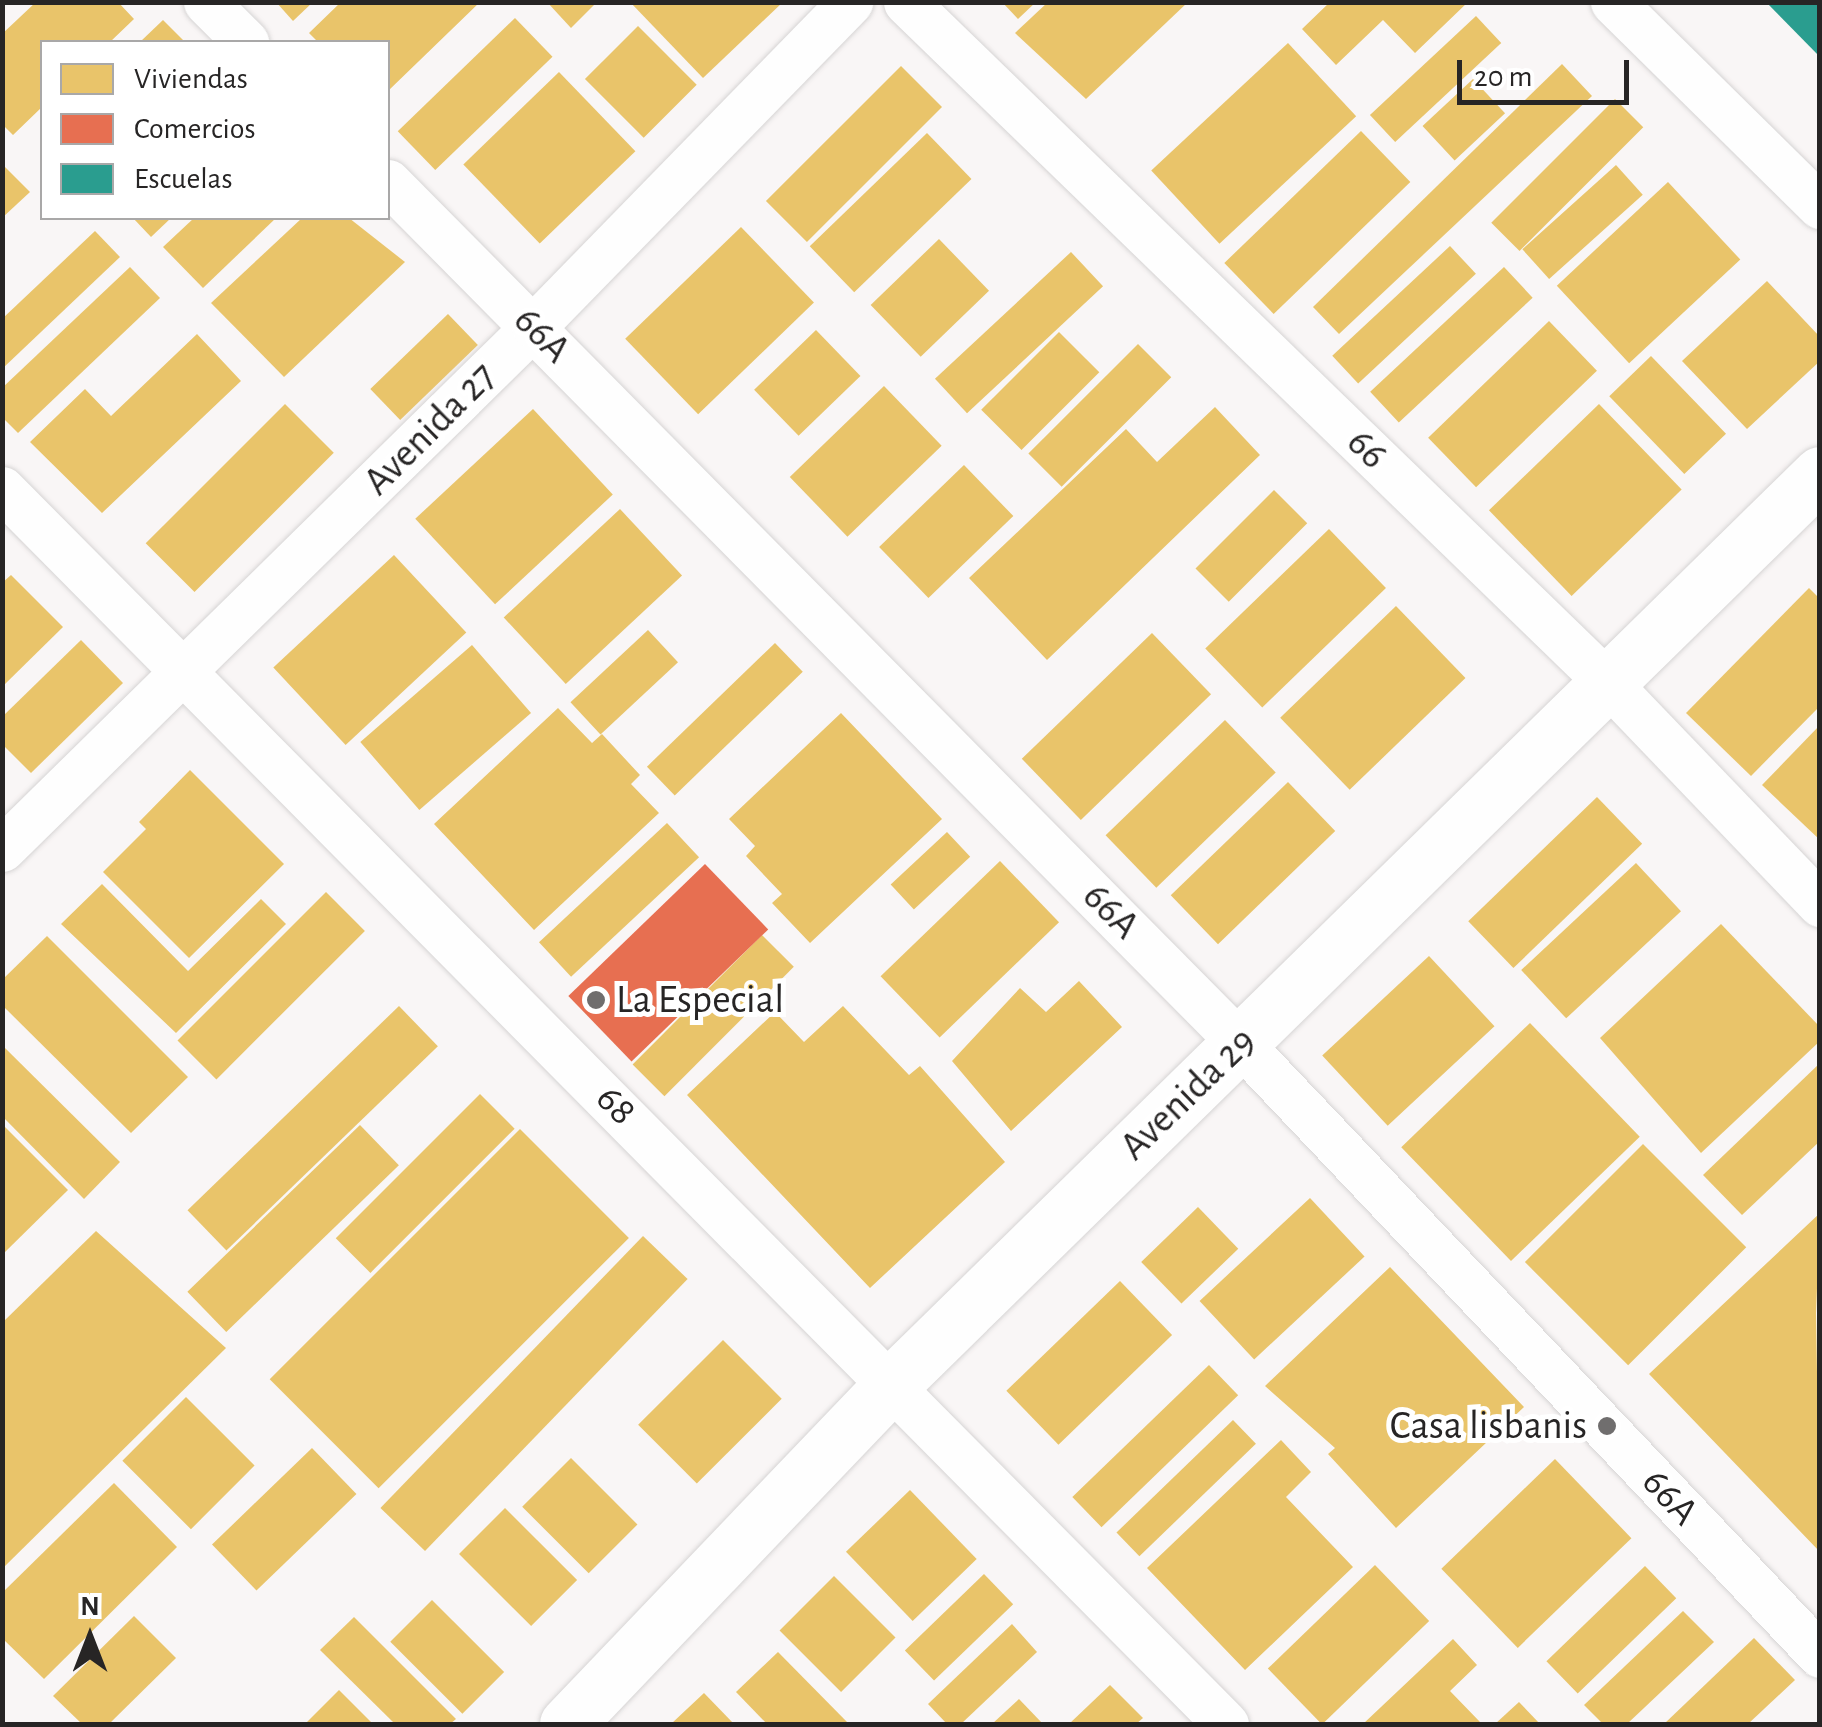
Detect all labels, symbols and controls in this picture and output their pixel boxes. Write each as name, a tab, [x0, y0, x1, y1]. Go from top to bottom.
legend	[40, 40, 390, 220]
scale bar	[1462, 40, 1634, 102]
text: 20 m	[1474, 62, 1532, 92]
text: Viviendas	[134, 64, 248, 94]
text: Comercios	[134, 114, 256, 144]
text: Escuelas	[134, 164, 233, 194]
street label: 66A	[504, 297, 580, 373]
street label: Avenida 27	[354, 353, 506, 505]
street label: 66	[1337, 419, 1397, 479]
street label: 66A	[1073, 873, 1149, 949]
place label: La Especial	[616, 976, 784, 1024]
marker: La Especial	[585, 989, 607, 1011]
street label: Avenida 29	[1110, 1018, 1266, 1170]
street label: 68	[586, 1075, 646, 1135]
place label: Casa lisbanis	[1390, 1402, 1587, 1450]
marker: Casa lisbanis	[1596, 1415, 1618, 1437]
street label: 66A	[1632, 1458, 1708, 1536]
north arrow	[40, 1587, 140, 1687]
text: N	[80, 1593, 100, 1621]

